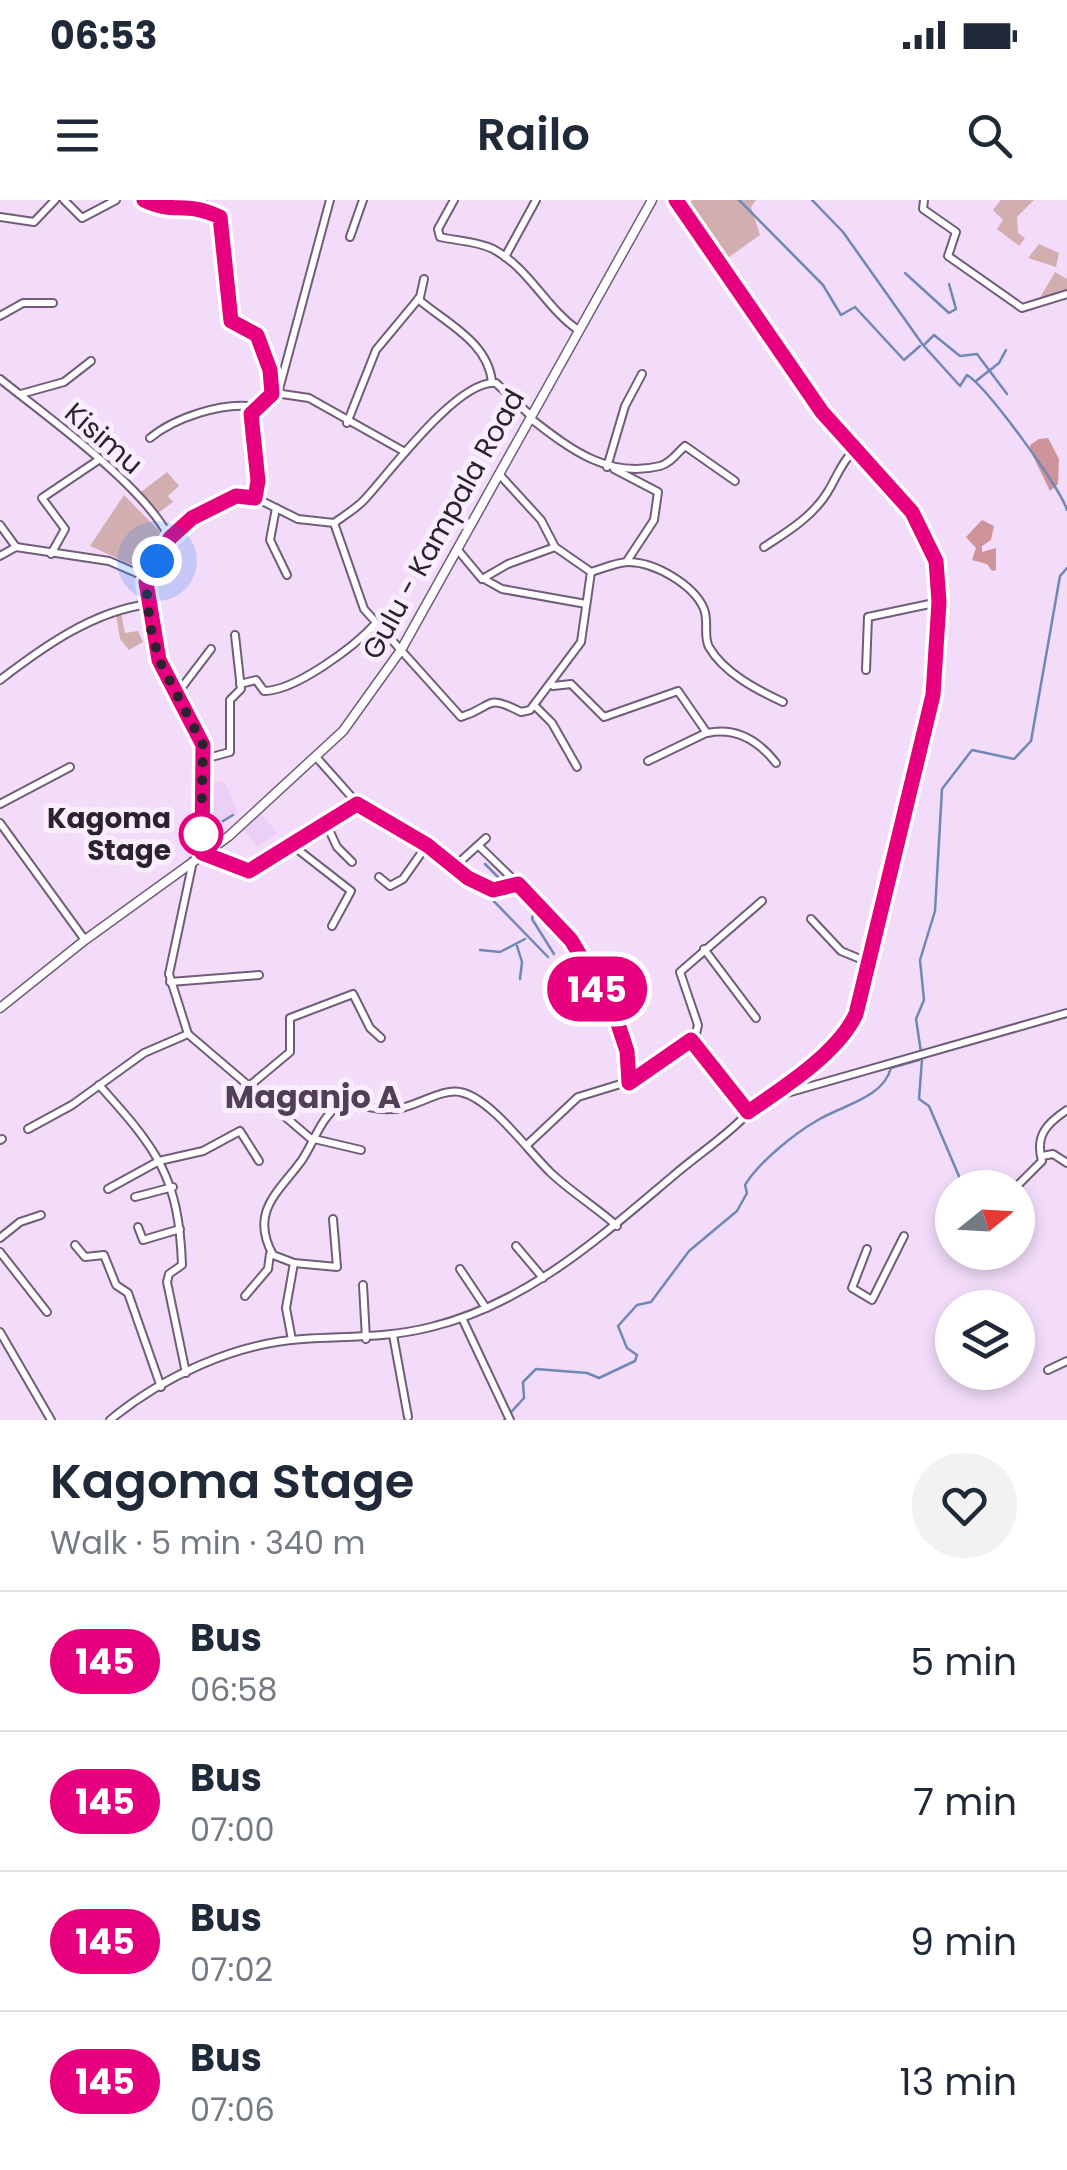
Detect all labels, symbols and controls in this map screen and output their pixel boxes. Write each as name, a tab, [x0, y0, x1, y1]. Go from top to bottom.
text: 06:53	[50, 9, 157, 62]
text: Railo	[477, 103, 590, 166]
icon: menu	[50, 108, 105, 163]
icon: search	[962, 108, 1017, 163]
street label: Gulu - Kampala Road	[353, 382, 534, 666]
street label: Kisimu	[56, 394, 151, 483]
your location	[132, 536, 182, 586]
place label: Kagoma Stage	[47, 799, 171, 870]
marker: Kagoma Stage	[180, 813, 222, 855]
line badge: 145	[540, 956, 654, 1022]
text: 145	[567, 965, 627, 1014]
district label: Maganjo A	[225, 1074, 402, 1119]
north arrow	[935, 1170, 1035, 1270]
map controls	[935, 1170, 1035, 1390]
button: layers	[935, 1290, 1035, 1390]
text: Kagoma Stage	[50, 1448, 414, 1515]
button: heart	[912, 1453, 1017, 1558]
text: Walk · 5 min · 340 m	[50, 1520, 366, 1565]
text: Bus	[190, 1611, 262, 1664]
text: 5 min	[910, 1635, 1017, 1688]
text: 145	[75, 1637, 135, 1686]
text: 06:58	[190, 1667, 278, 1712]
text: Bus	[190, 1751, 262, 1804]
text: 7 min	[913, 1775, 1017, 1828]
text: 145	[75, 1777, 135, 1826]
text: 07:00	[190, 1807, 275, 1852]
text: Bus	[190, 1891, 262, 1944]
text: 9 min	[910, 1915, 1017, 1968]
text: 145	[75, 1917, 135, 1966]
text: 07:02	[190, 1947, 273, 1992]
text: Bus	[190, 2031, 262, 2084]
text: 13 min	[900, 2055, 1017, 2108]
text: 145	[75, 2057, 135, 2106]
text: 07:06	[190, 2087, 275, 2132]

